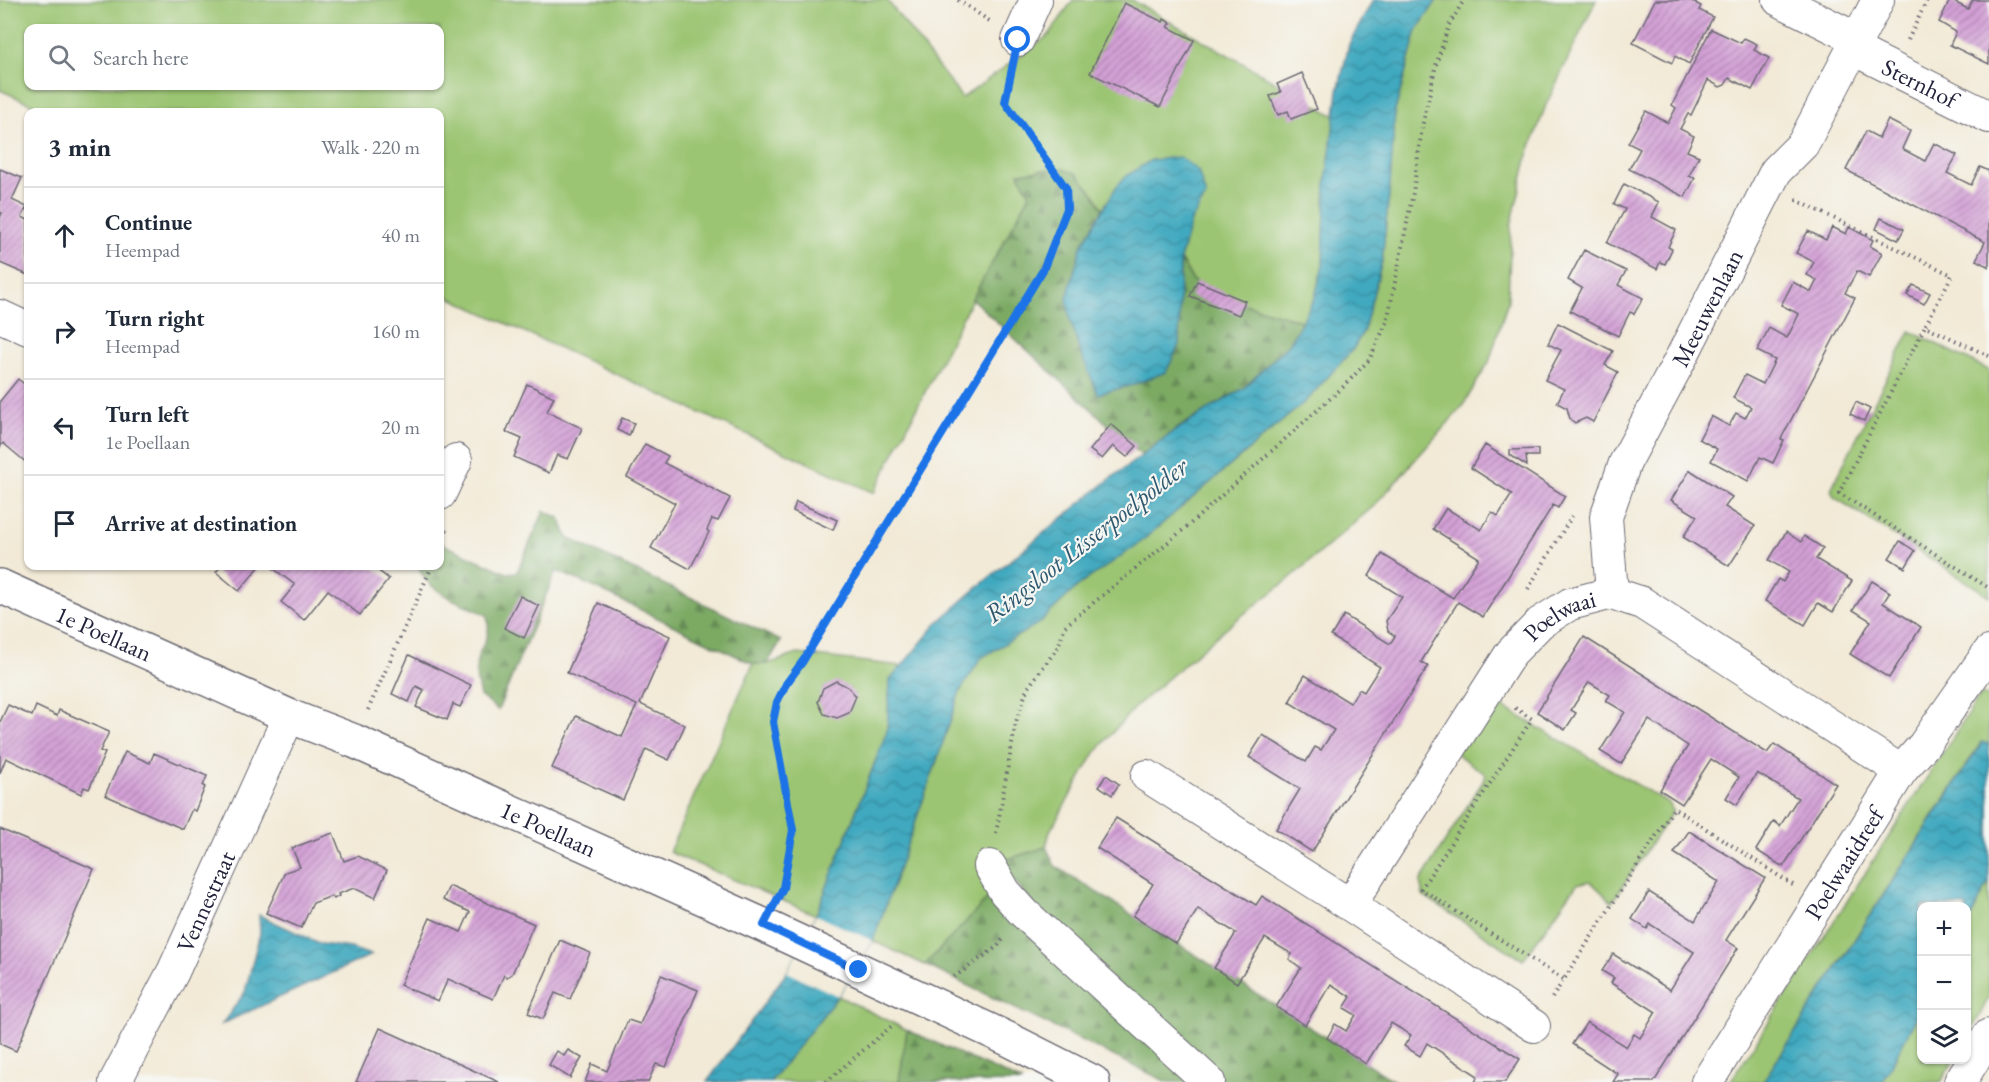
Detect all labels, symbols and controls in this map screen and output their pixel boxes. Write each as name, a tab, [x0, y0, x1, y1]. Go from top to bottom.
search box	[24, 24, 444, 90]
route start	[1004, 26, 1030, 52]
icon: search	[45, 41, 78, 74]
text: Search here	[93, 43, 188, 72]
street label: Sternhof	[1877, 51, 1966, 116]
text: 3 min	[48, 130, 111, 164]
text: Walk · 220 m	[321, 134, 420, 160]
text: Continue	[105, 208, 192, 237]
icon: ahead	[48, 219, 81, 252]
text: 40 m	[381, 222, 420, 248]
text: Heempad	[105, 237, 180, 263]
street label: Meeuwenlaan	[1664, 243, 1750, 372]
text: Turn right	[105, 304, 204, 333]
icon: right	[48, 315, 81, 348]
text: 160 m	[372, 318, 420, 344]
text: Heempad	[105, 333, 180, 359]
text: Turn left	[105, 400, 189, 429]
icon: left	[48, 411, 81, 444]
text: 20 m	[381, 414, 420, 440]
text: 1e Poellaan	[105, 429, 190, 455]
water label: Ringsloot Lisserpoelpolder	[977, 449, 1196, 630]
icon: arrive	[48, 507, 81, 540]
text: Arrive at destination	[105, 509, 297, 538]
street label: Poelwaai	[1516, 582, 1599, 647]
street label: 1e Poellaan	[51, 598, 157, 668]
street label: 1e Poellaan	[496, 793, 602, 864]
street label: Poelwaaidreef	[1797, 798, 1892, 925]
street label: Vennestraat	[169, 845, 242, 957]
map controls	[1917, 902, 1971, 1064]
button: +	[1917, 902, 1971, 956]
route end	[845, 956, 871, 982]
button: −	[1917, 956, 1971, 1010]
button: layers	[1917, 1010, 1971, 1064]

